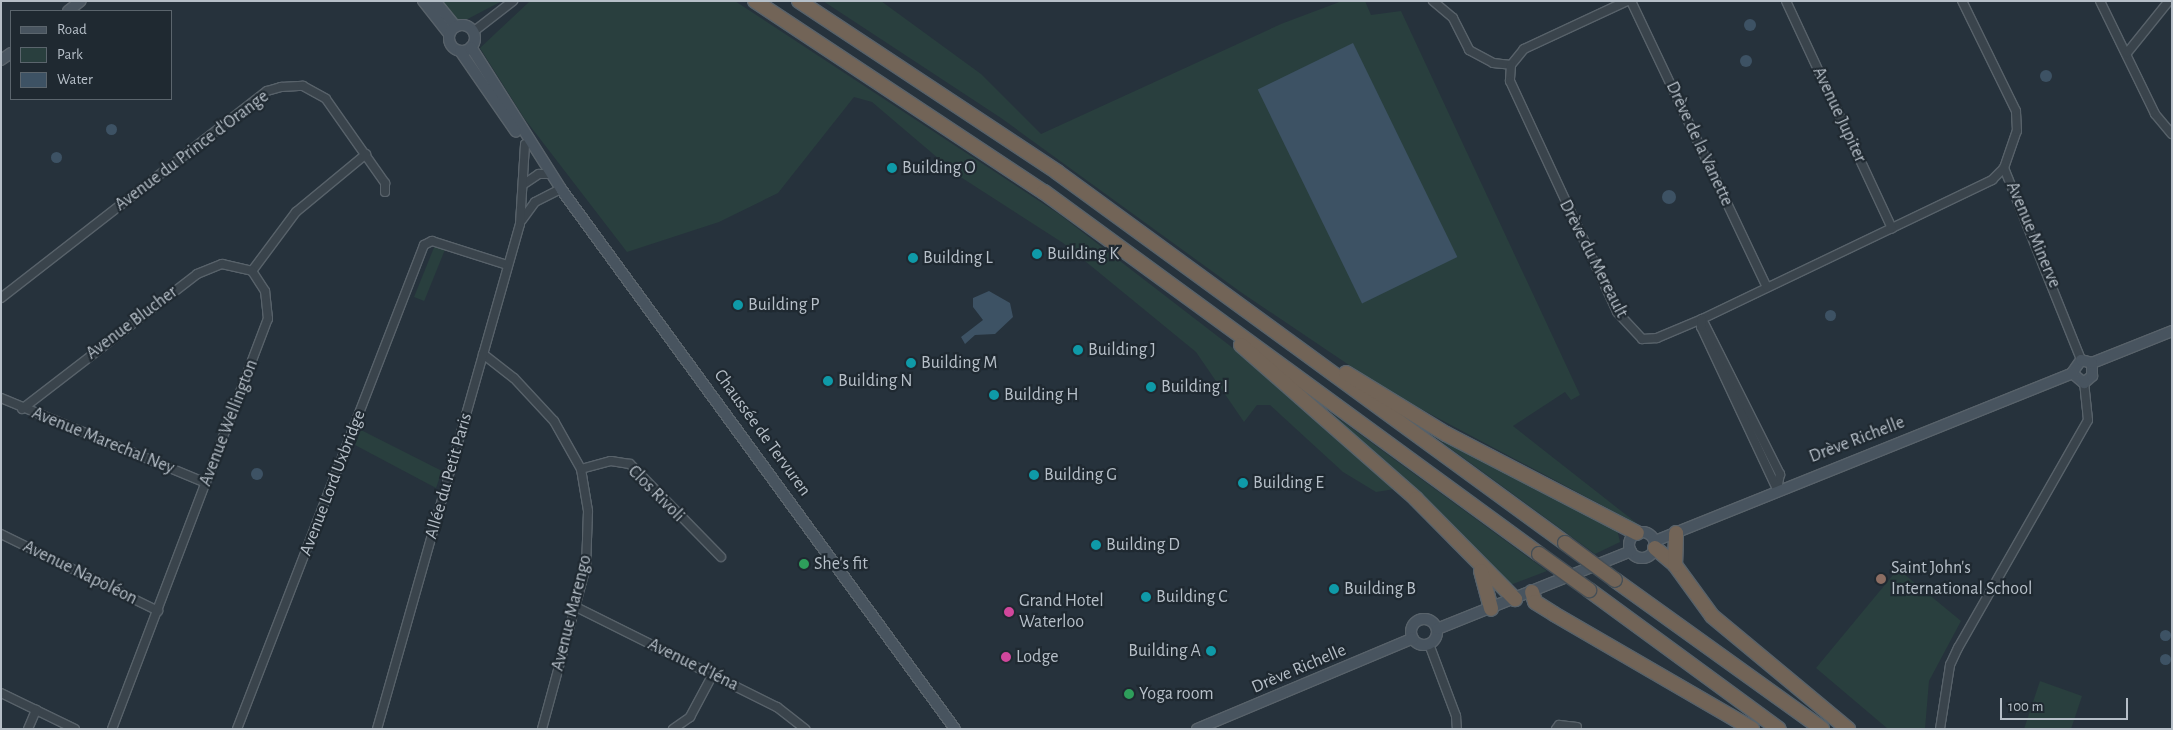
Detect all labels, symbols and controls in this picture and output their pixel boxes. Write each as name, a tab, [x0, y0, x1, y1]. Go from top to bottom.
legend	[10, 10, 172, 100]
text: Road	[57, 22, 87, 37]
text: Park	[57, 47, 83, 62]
street label: Avenue Jupiter	[1807, 64, 1871, 166]
text: Water	[57, 72, 93, 87]
street label: Drève de la Vanette	[1661, 78, 1737, 210]
street label: Avenue du Prince d'Orange	[111, 86, 273, 216]
place label: Building O	[902, 157, 976, 179]
marker: Building O	[886, 162, 898, 174]
street label: Avenue Minerve	[2001, 179, 2065, 291]
street label: Drève du Mereault	[1554, 196, 1632, 322]
place label: Building K	[1047, 243, 1119, 265]
place label: Building L	[923, 247, 993, 269]
marker: Building K	[1031, 248, 1043, 260]
marker: Building L	[907, 252, 919, 264]
street label: Avenue Blucher	[82, 282, 182, 364]
place label: Building P	[748, 294, 820, 316]
marker: Building P	[732, 299, 744, 311]
place label: Building J	[1088, 339, 1156, 361]
marker: Building J	[1072, 344, 1084, 356]
place label: Building M	[921, 352, 998, 374]
street label: Avenue Wellington	[195, 357, 263, 489]
marker: Building M	[905, 357, 917, 369]
street label: Chaussée de Tervuren	[709, 365, 815, 501]
place label: Building N	[838, 370, 913, 392]
marker: Building N	[822, 375, 834, 387]
place label: Building I	[1161, 376, 1228, 398]
marker: Building I	[1145, 381, 1157, 393]
place label: Building H	[1004, 384, 1079, 406]
marker: Building H	[988, 389, 1000, 401]
street label: Avenue Marechal Ney	[29, 403, 177, 479]
street label: Avenue Lord Uxbridge	[295, 407, 371, 559]
street label: Allée du Petit Paris	[421, 411, 477, 541]
street label: Drève Richelle	[1806, 412, 1908, 468]
street label: Clos Rivoli	[623, 461, 689, 527]
place label: Building G	[1044, 464, 1117, 486]
marker: Building G	[1028, 469, 1040, 481]
place label: Building E	[1253, 472, 1324, 494]
marker: Building E	[1237, 477, 1249, 489]
place label: Building D	[1106, 534, 1180, 556]
street label: Avenue Napoléon	[19, 536, 141, 610]
marker: Building D	[1090, 539, 1102, 551]
street label: Avenue Marengo	[547, 553, 597, 673]
place label: She's fit	[814, 553, 868, 575]
marker: She's fit	[798, 558, 810, 570]
place label: Saint John's International School	[1891, 558, 2032, 600]
marker: Saint John's International School	[1875, 573, 1887, 585]
place label: Building B	[1344, 578, 1416, 600]
marker: Building B	[1328, 583, 1340, 595]
place label: Building C	[1156, 586, 1228, 608]
place label: Grand Hotel Waterloo	[1019, 591, 1104, 634]
marker: Building C	[1140, 591, 1152, 603]
marker: Grand Hotel Waterloo	[1003, 606, 1015, 618]
street label: Avenue d'Iéna	[644, 634, 742, 696]
street label: Drève Richelle	[1249, 639, 1349, 699]
place label: Building A	[1128, 640, 1201, 662]
marker: Building A	[1205, 645, 1217, 657]
place label: Lodge	[1016, 646, 1058, 668]
marker: Lodge	[1000, 651, 1012, 663]
place label: Yoga room	[1139, 683, 1214, 705]
marker: Yoga room	[1123, 688, 1135, 700]
scale bar	[2003, 688, 2130, 720]
text: 100 m	[2008, 699, 2043, 714]

